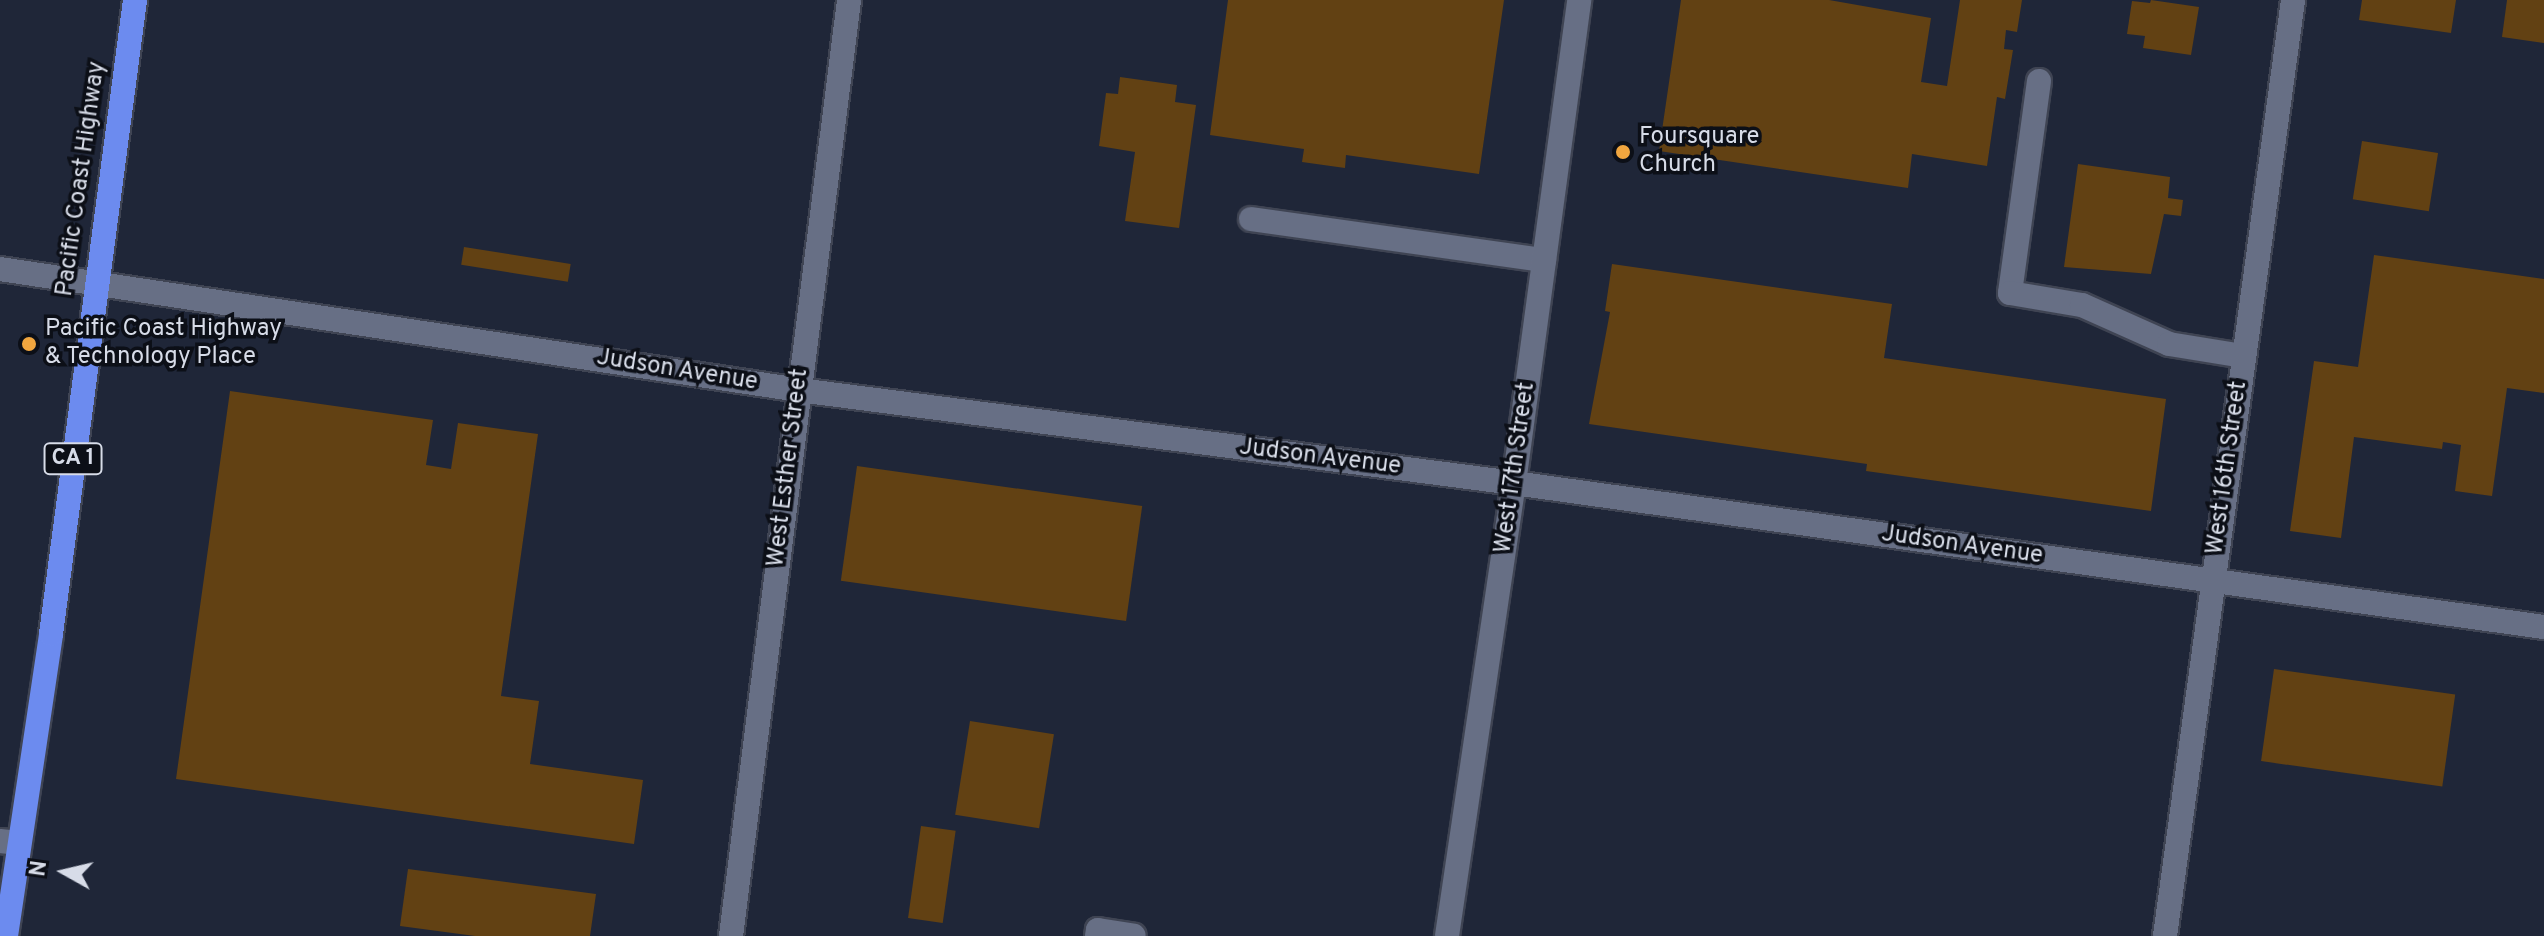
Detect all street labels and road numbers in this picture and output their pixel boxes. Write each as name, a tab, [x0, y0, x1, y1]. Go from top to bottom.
street label: Pacific Coast Highway	[51, 60, 113, 298]
street label: Judson Avenue	[594, 344, 760, 398]
street label: West Esther Street	[763, 367, 815, 569]
street label: West 16th Street	[2202, 379, 2254, 557]
street label: West 17th Street	[1490, 381, 1542, 555]
street label: Judson Avenue	[1237, 434, 1403, 482]
road number: CA 1	[43, 441, 103, 477]
street label: Judson Avenue	[1879, 520, 2045, 572]

